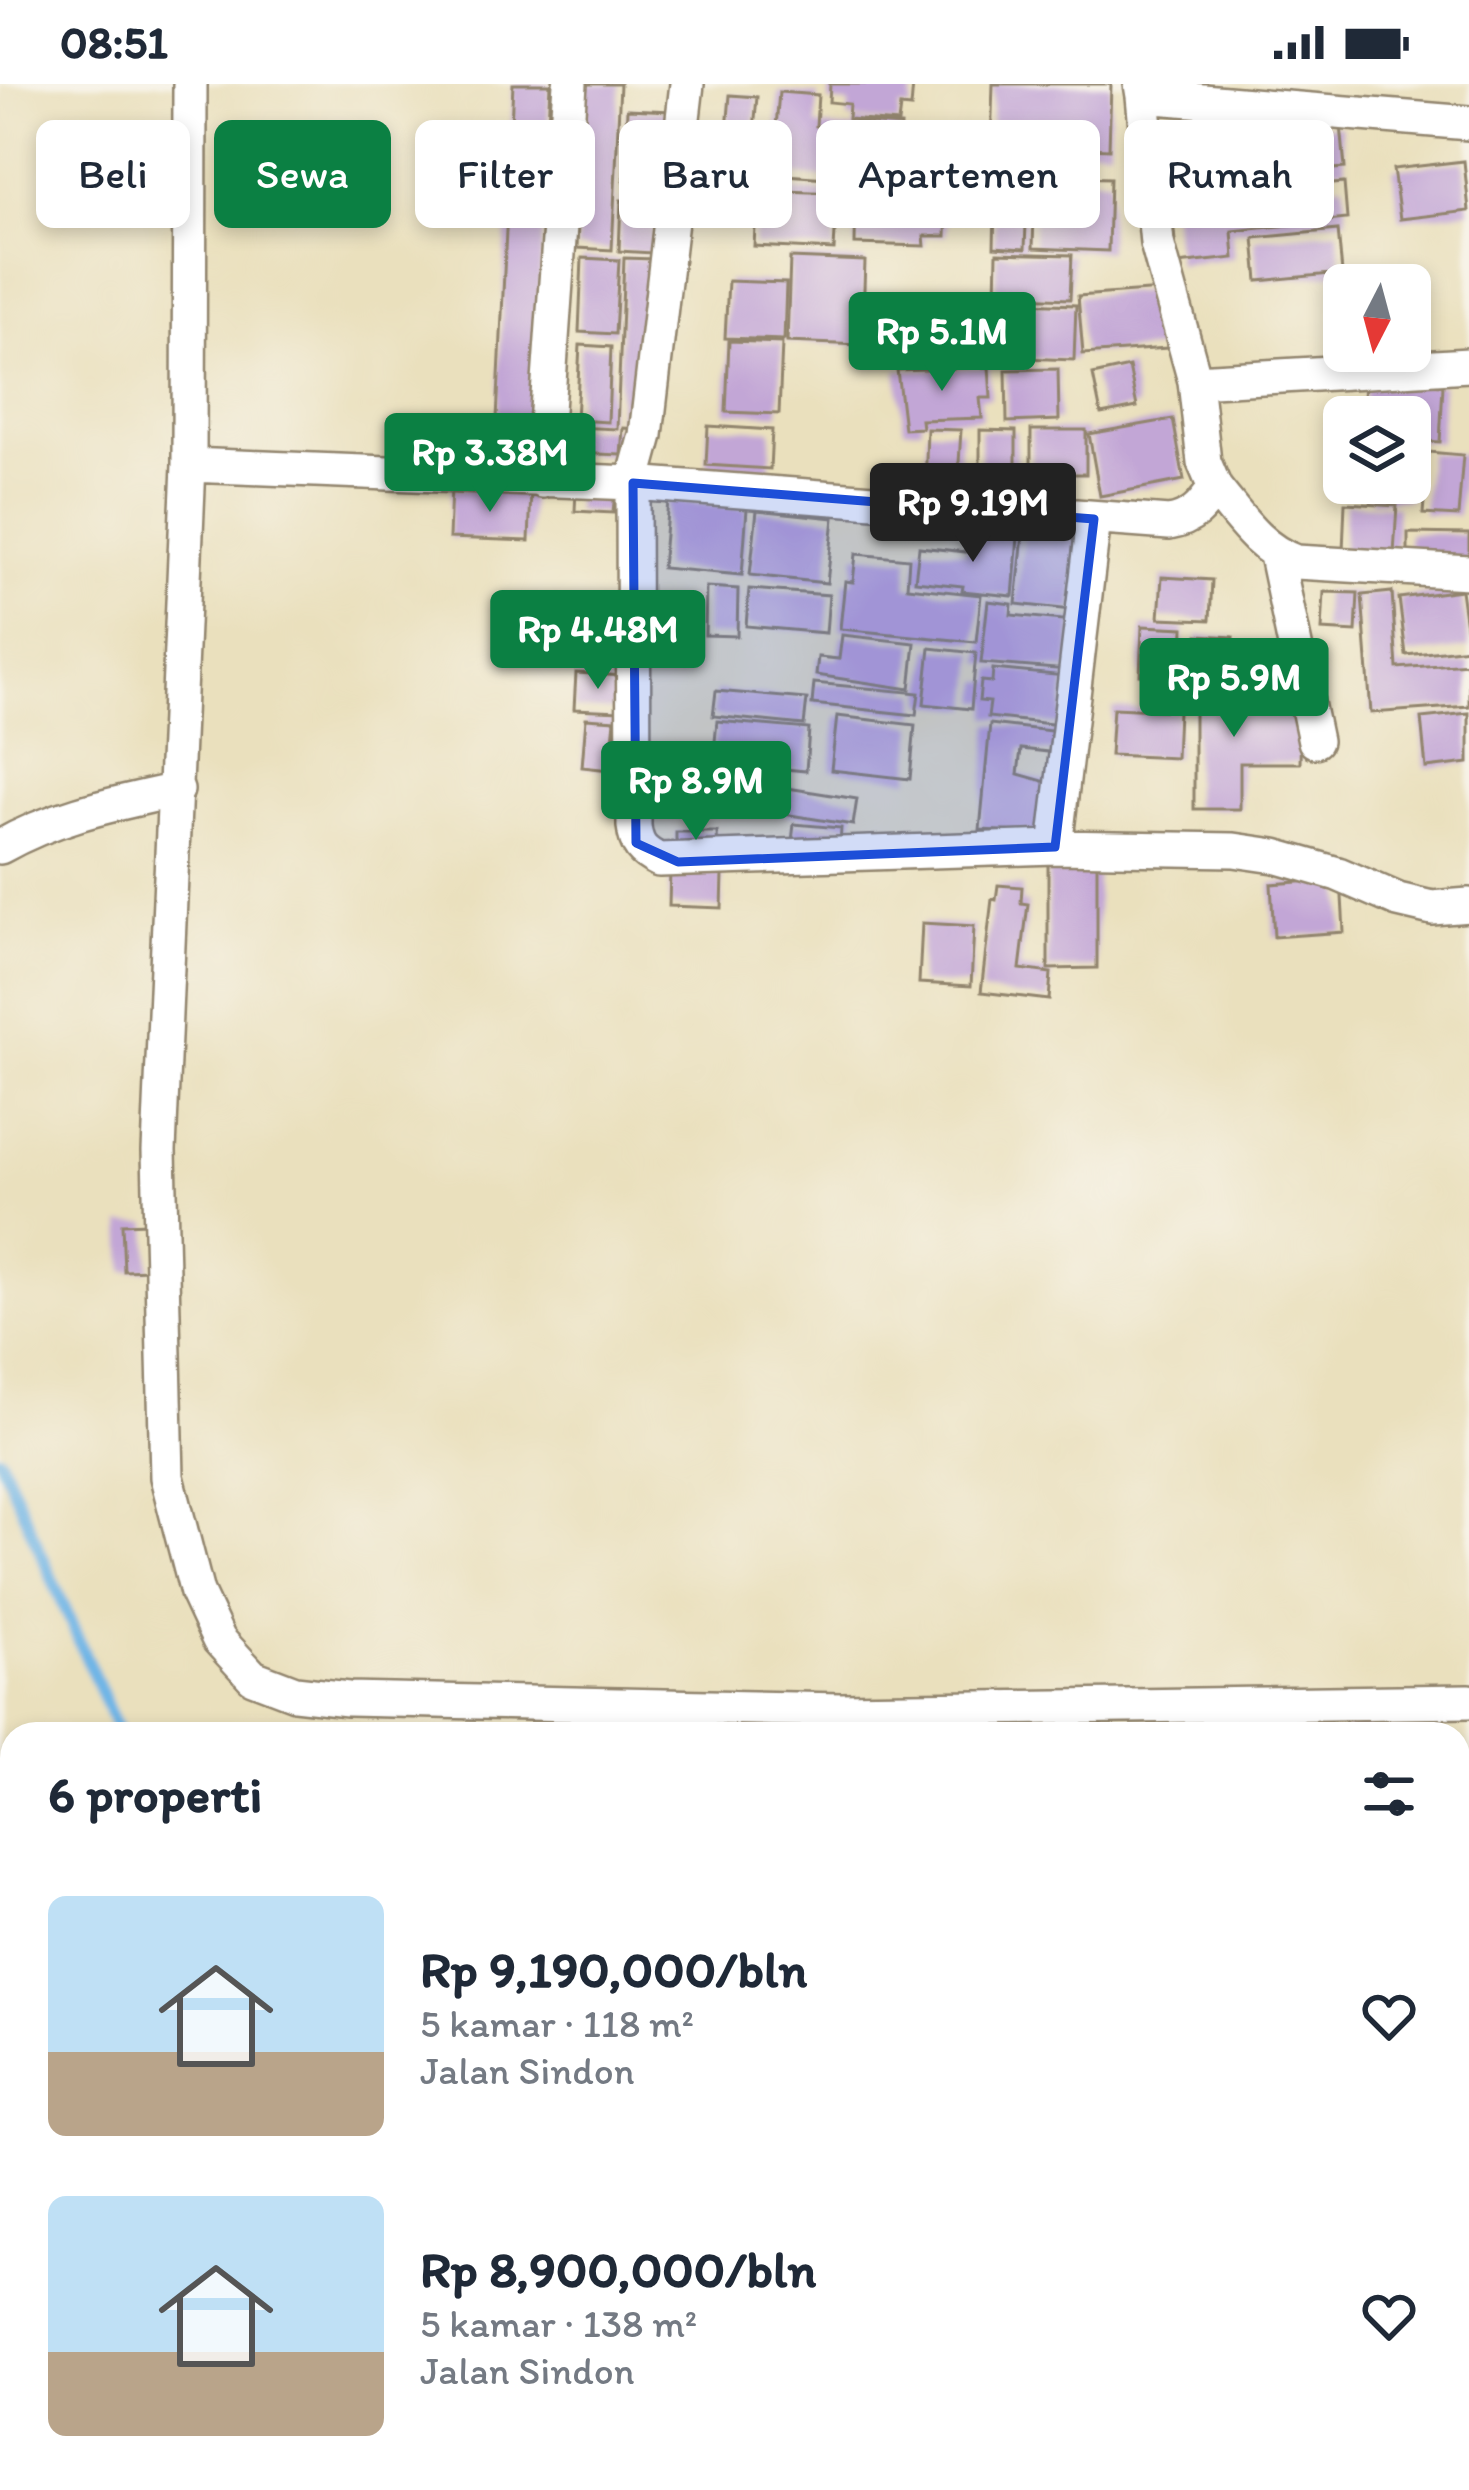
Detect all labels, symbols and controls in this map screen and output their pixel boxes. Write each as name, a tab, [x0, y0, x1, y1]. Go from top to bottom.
text: 08:51	[60, 15, 168, 69]
chip: Beli	[36, 120, 190, 228]
chip: Sewa	[214, 120, 391, 228]
chip: Filter	[415, 120, 595, 228]
chip: Baru	[619, 120, 792, 228]
chip: Apartemen	[816, 120, 1100, 228]
chip: Rumah	[1124, 120, 1334, 228]
north arrow	[1323, 264, 1431, 372]
map controls	[1323, 264, 1431, 504]
pin: Rp 5.1M	[831, 292, 1053, 394]
text: Rp 5.1M	[876, 307, 1008, 354]
button: layers	[1323, 396, 1431, 504]
pin: Rp 3.38M	[366, 413, 614, 515]
text: Rp 3.38M	[411, 428, 569, 475]
pin: Rp 9.19M	[849, 463, 1097, 565]
text: Rp 9.19M	[897, 478, 1049, 525]
pin: Rp 4.48M	[474, 590, 722, 692]
text: Rp 4.48M	[517, 605, 679, 652]
pin: Rp 5.9M	[1123, 638, 1345, 740]
text: Rp 5.9M	[1167, 653, 1301, 700]
pin: Rp 8.9M	[585, 741, 807, 843]
text: Rp 8.9M	[628, 756, 764, 803]
icon: filters	[1356, 1761, 1422, 1827]
text: 6 properti	[48, 1764, 262, 1825]
text: Rp 9,190,000/bln	[420, 1939, 807, 2000]
icon: home	[144, 1944, 288, 2088]
icon: heart	[1356, 1983, 1422, 2049]
text: 5 kamar · 118 m²	[420, 2000, 694, 2047]
text: Jalan Sindon	[420, 2047, 635, 2094]
text: Rp 8,900,000/bln	[420, 2239, 816, 2300]
icon: home	[144, 2244, 288, 2388]
icon: heart	[1356, 2283, 1422, 2349]
text: 5 kamar · 138 m²	[420, 2300, 697, 2347]
text: Jalan Sindon	[420, 2347, 635, 2394]

